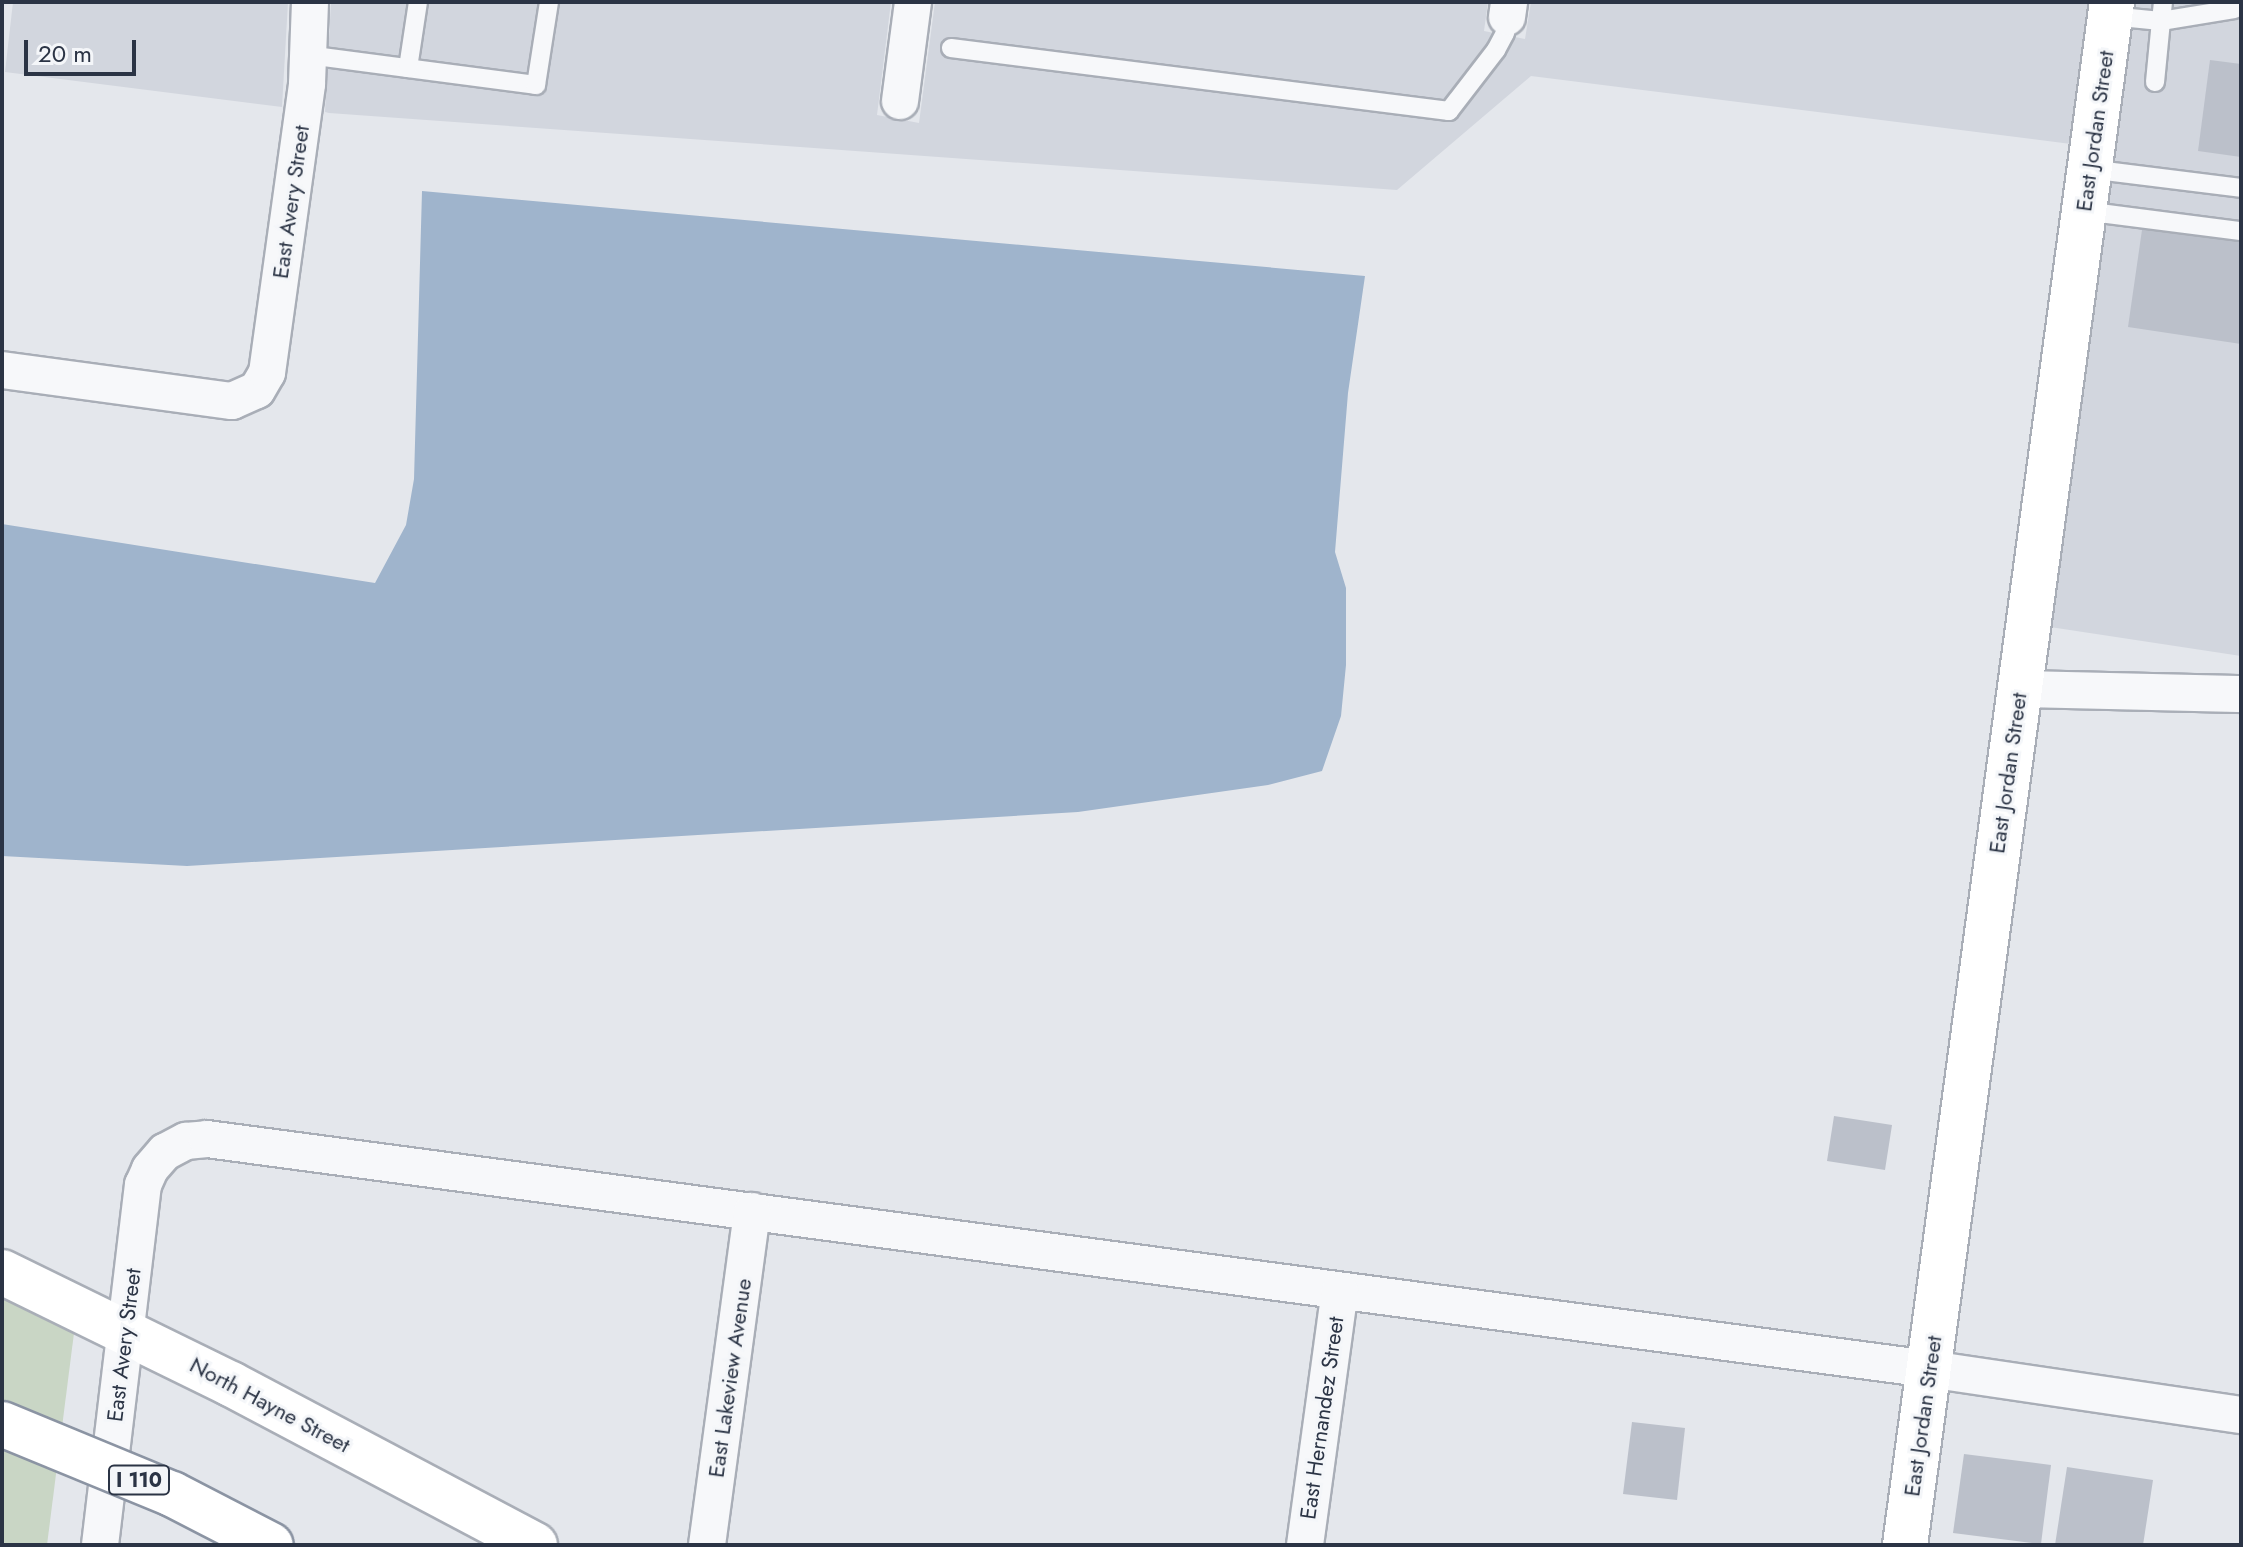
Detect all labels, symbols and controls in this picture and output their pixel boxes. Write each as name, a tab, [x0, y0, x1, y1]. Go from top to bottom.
scale bar	[28, 24, 140, 74]
text: 20 m	[38, 36, 92, 71]
street label: East Jordan Street	[2071, 49, 2119, 213]
street label: East Avery Street	[267, 124, 315, 280]
street label: East Jordan Street	[1984, 691, 2032, 855]
street label: East Avery Street	[101, 1267, 147, 1423]
street label: East Lakeview Avenue	[703, 1277, 757, 1479]
street label: East Hernandez Street	[1295, 1315, 1349, 1521]
street label: East Jordan Street	[1899, 1334, 1947, 1498]
street label: North Hayne Street	[185, 1352, 355, 1458]
road number: I 110	[107, 1464, 171, 1496]

